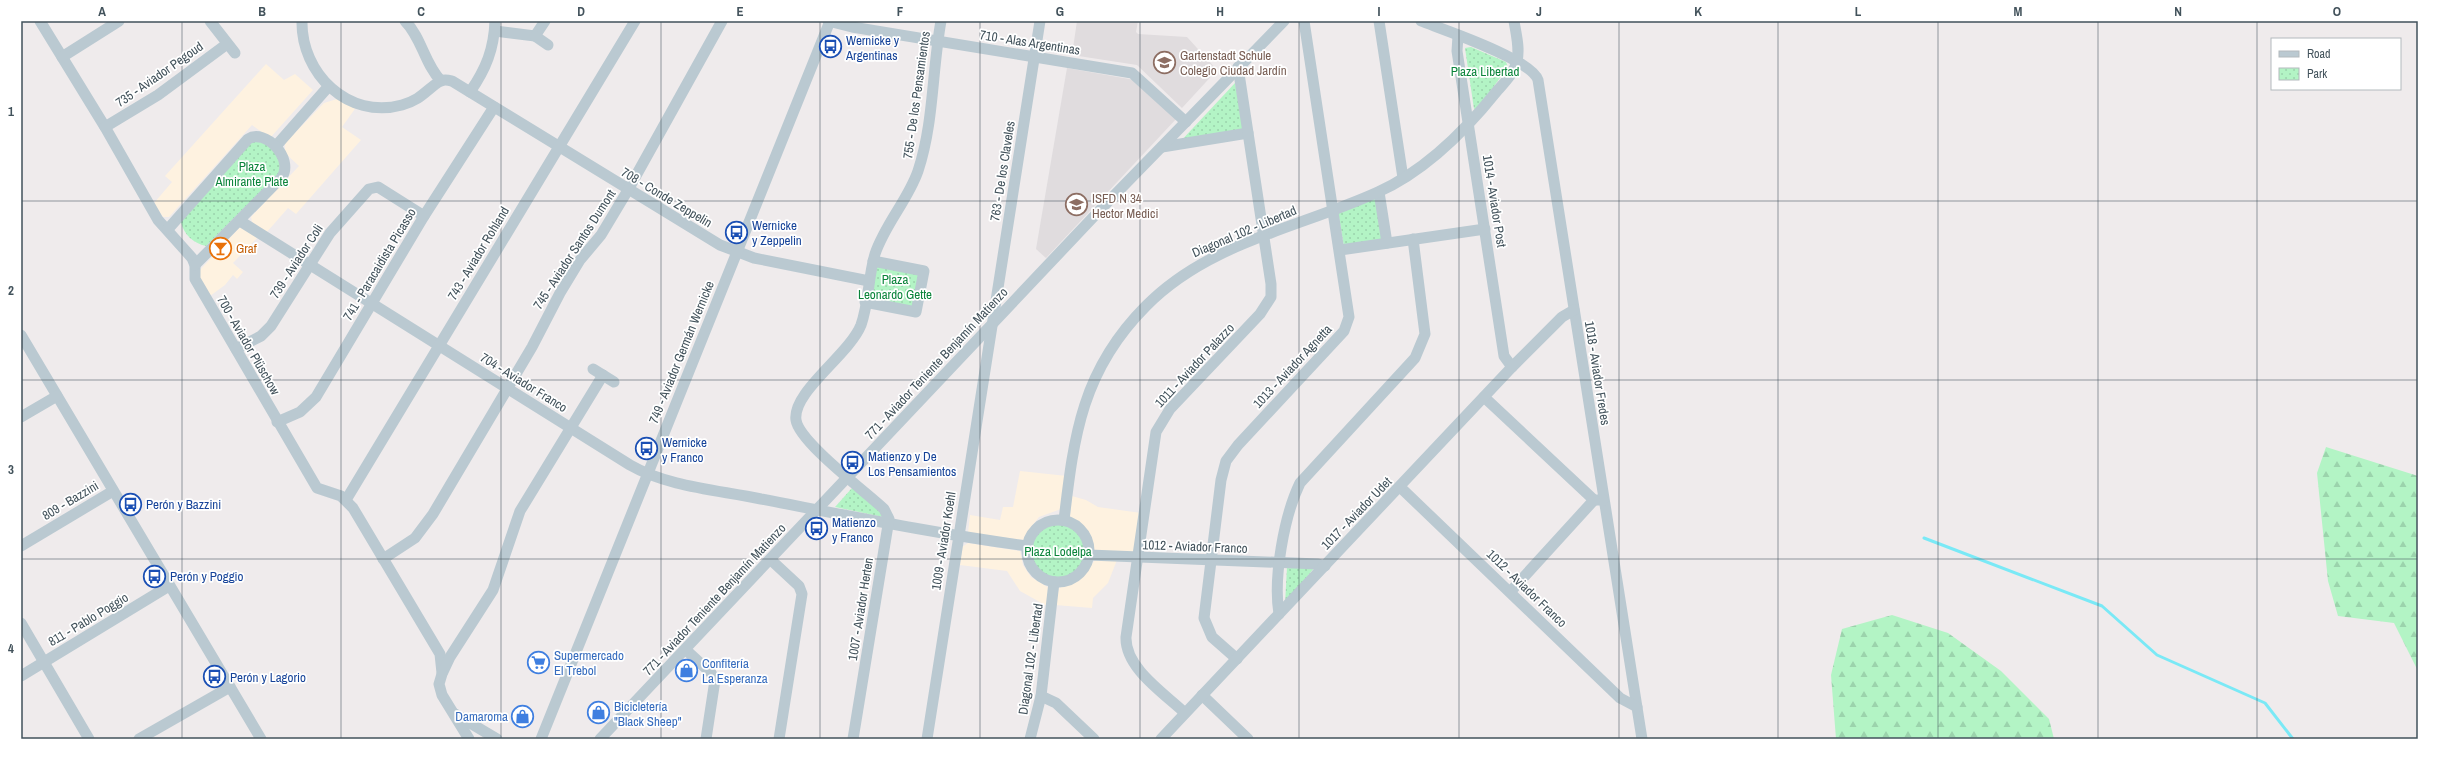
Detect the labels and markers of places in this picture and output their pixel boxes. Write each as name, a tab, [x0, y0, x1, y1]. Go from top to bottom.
place label: Wernicke y Argentinas	[845, 32, 900, 64]
bus stop icon: Wernicke y Argentinas	[818, 34, 844, 60]
place label: Gartenstadt Schule Colegio Ciudad Jardín	[1180, 47, 1287, 79]
school or university icon: Gartenstadt Schule Colegio Ciudad Jardín	[1152, 49, 1178, 75]
place label: ISFD N 34 Hector Medici	[1092, 190, 1158, 222]
school or university icon: ISFD N 34 Hector Medici	[1064, 192, 1090, 218]
place label: Wernicke y Zeppelin	[752, 217, 802, 249]
bus stop icon: Wernicke y Zeppelin	[724, 219, 750, 245]
bar icon: Graf	[208, 235, 234, 261]
place label: Graf	[236, 240, 257, 257]
place label: Wernicke y Franco	[662, 434, 707, 466]
bus stop icon: Wernicke y Franco	[634, 436, 660, 462]
place label: Matienzo y De Los Pensamientos	[868, 448, 956, 480]
bus stop icon: Matienzo y De Los Pensamientos	[840, 450, 866, 476]
bus stop icon: Perón y Bazzini	[117, 491, 143, 517]
place label: Perón y Bazzini	[146, 496, 221, 513]
place label: Matienzo y Franco	[832, 514, 876, 546]
bus stop icon: Matienzo y Franco	[803, 516, 829, 542]
bus stop icon: Perón y Poggio	[141, 563, 167, 589]
place label: Perón y Poggio	[170, 568, 244, 585]
place label: Supermercado El Trebol	[554, 647, 624, 679]
supermarket icon: Supermercado El Trebol	[525, 649, 551, 675]
place label: Confitería La Esperanza	[702, 655, 768, 687]
shop icon: Confitería La Esperanza	[674, 657, 700, 683]
bus stop icon: Perón y Lagorio	[202, 664, 228, 690]
place label: Perón y Lagorio	[230, 669, 306, 686]
place label: Bicicletería "Black Sheep"	[614, 698, 682, 730]
shop icon: Bicicletería "Black Sheep"	[585, 700, 611, 726]
shop icon: Damaroma	[510, 703, 536, 729]
place label: Damaroma	[455, 708, 508, 725]

